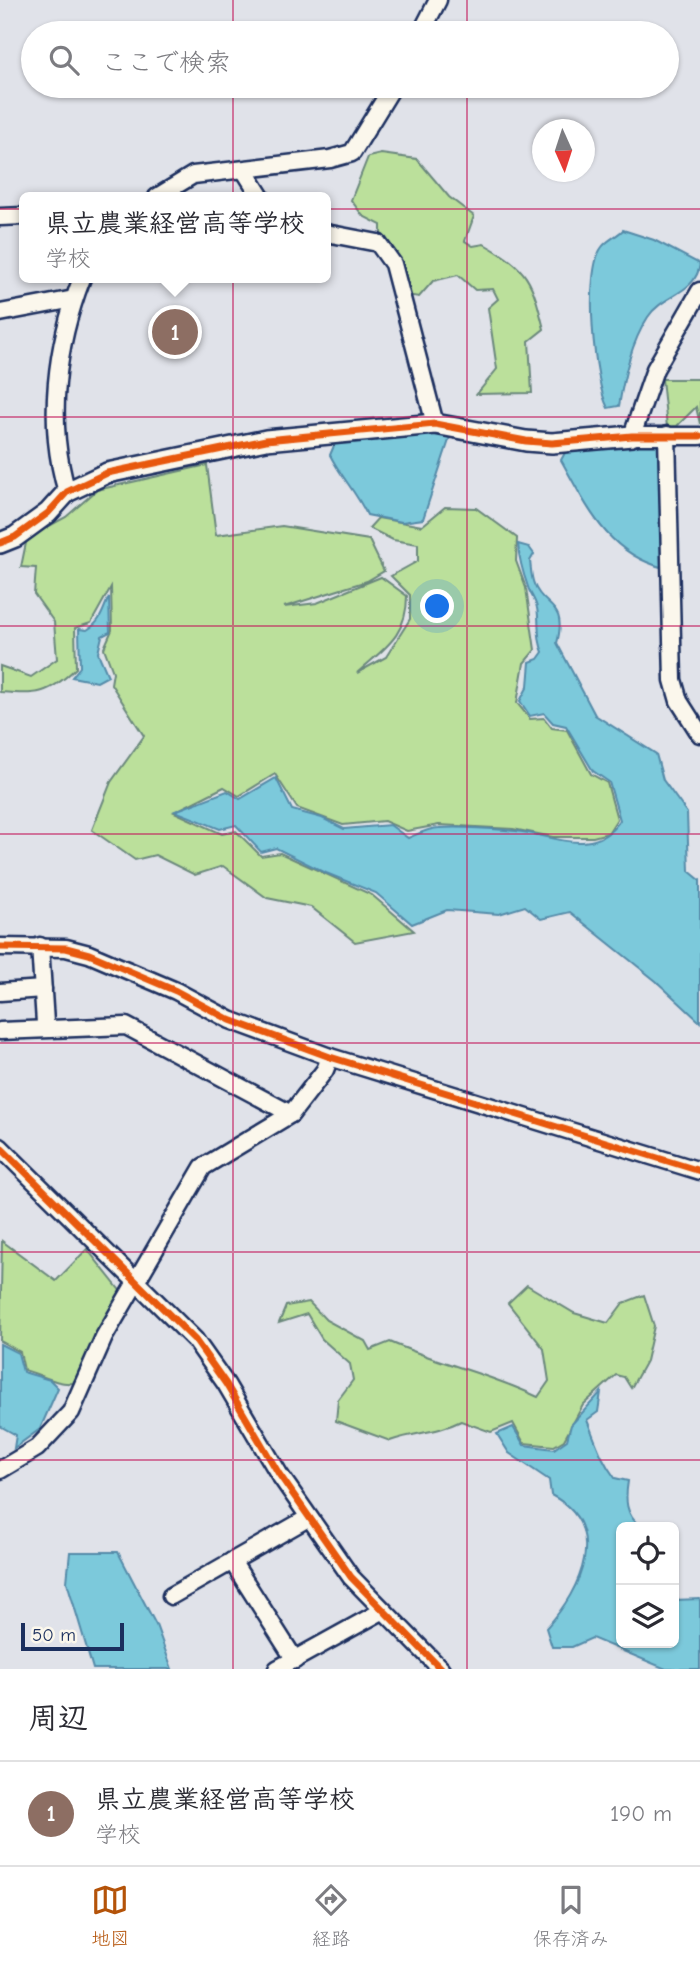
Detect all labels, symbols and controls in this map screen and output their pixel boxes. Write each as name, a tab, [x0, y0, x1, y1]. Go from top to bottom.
search box	[21, 21, 679, 98]
icon: search	[45, 41, 83, 79]
text: ここで検索	[101, 48, 231, 78]
north arrow	[532, 119, 595, 182]
popup	[19, 192, 331, 283]
text: 県立農業経営高等学校	[45, 209, 305, 239]
text: 学校	[45, 245, 91, 272]
pin: 1	[152, 306, 198, 358]
your location	[420, 589, 454, 623]
map controls	[616, 1522, 679, 1648]
button: locate	[616, 1522, 679, 1585]
button: layers	[616, 1585, 679, 1648]
scale bar	[21, 1620, 124, 1652]
text: 50 m	[32, 1624, 76, 1646]
text: 周辺	[28, 1701, 88, 1736]
text: 県立農業経営高等学校	[95, 1785, 355, 1815]
text: 1	[46, 1800, 56, 1827]
text: 190 m	[610, 1800, 672, 1827]
text: 学校	[95, 1821, 141, 1848]
tab: 地図	[91, 1881, 129, 1950]
tab: 経路	[312, 1881, 350, 1950]
tab: 保存済み	[533, 1881, 609, 1950]

